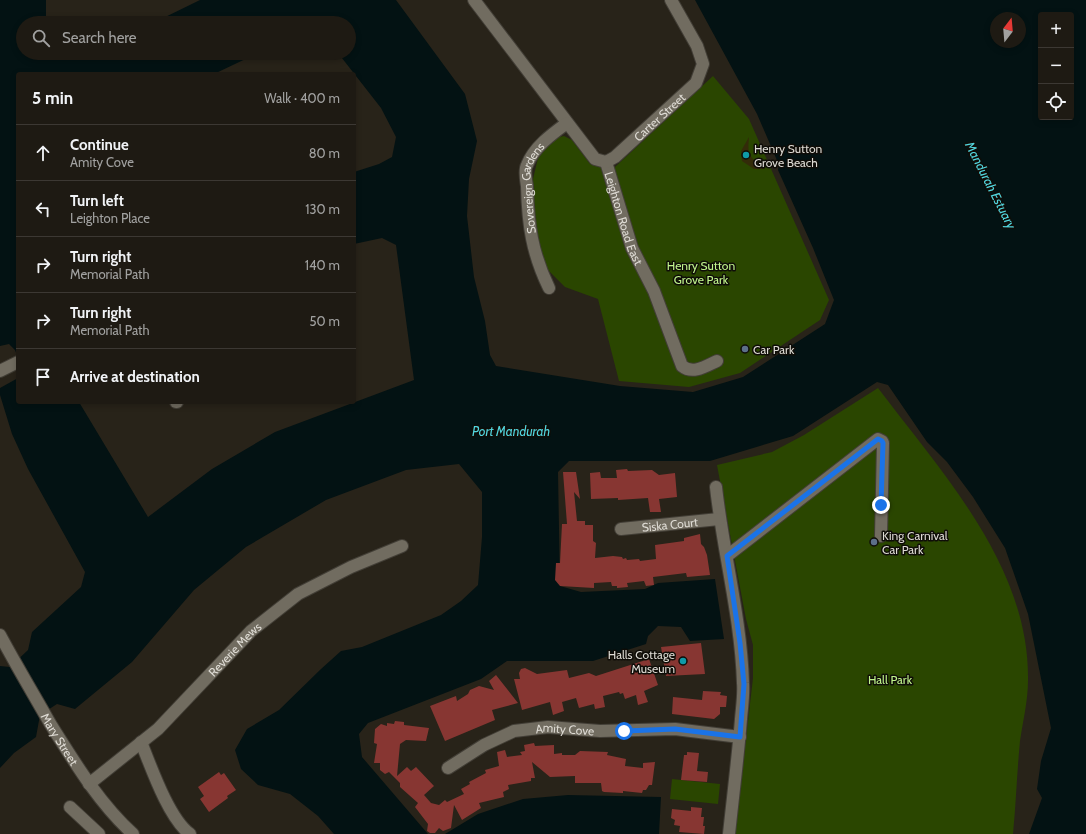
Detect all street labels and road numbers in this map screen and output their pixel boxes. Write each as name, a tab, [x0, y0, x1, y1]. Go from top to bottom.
street label: Carter Street	[630, 89, 688, 144]
street label: Sovereign Gardens	[518, 139, 547, 235]
street label: Leighton Road East	[602, 170, 647, 267]
street label: Siska Court	[641, 514, 698, 534]
street label: Reverie Mews	[205, 619, 264, 679]
street label: Mary Street	[38, 710, 82, 768]
street label: Amity Cove	[535, 719, 595, 738]

